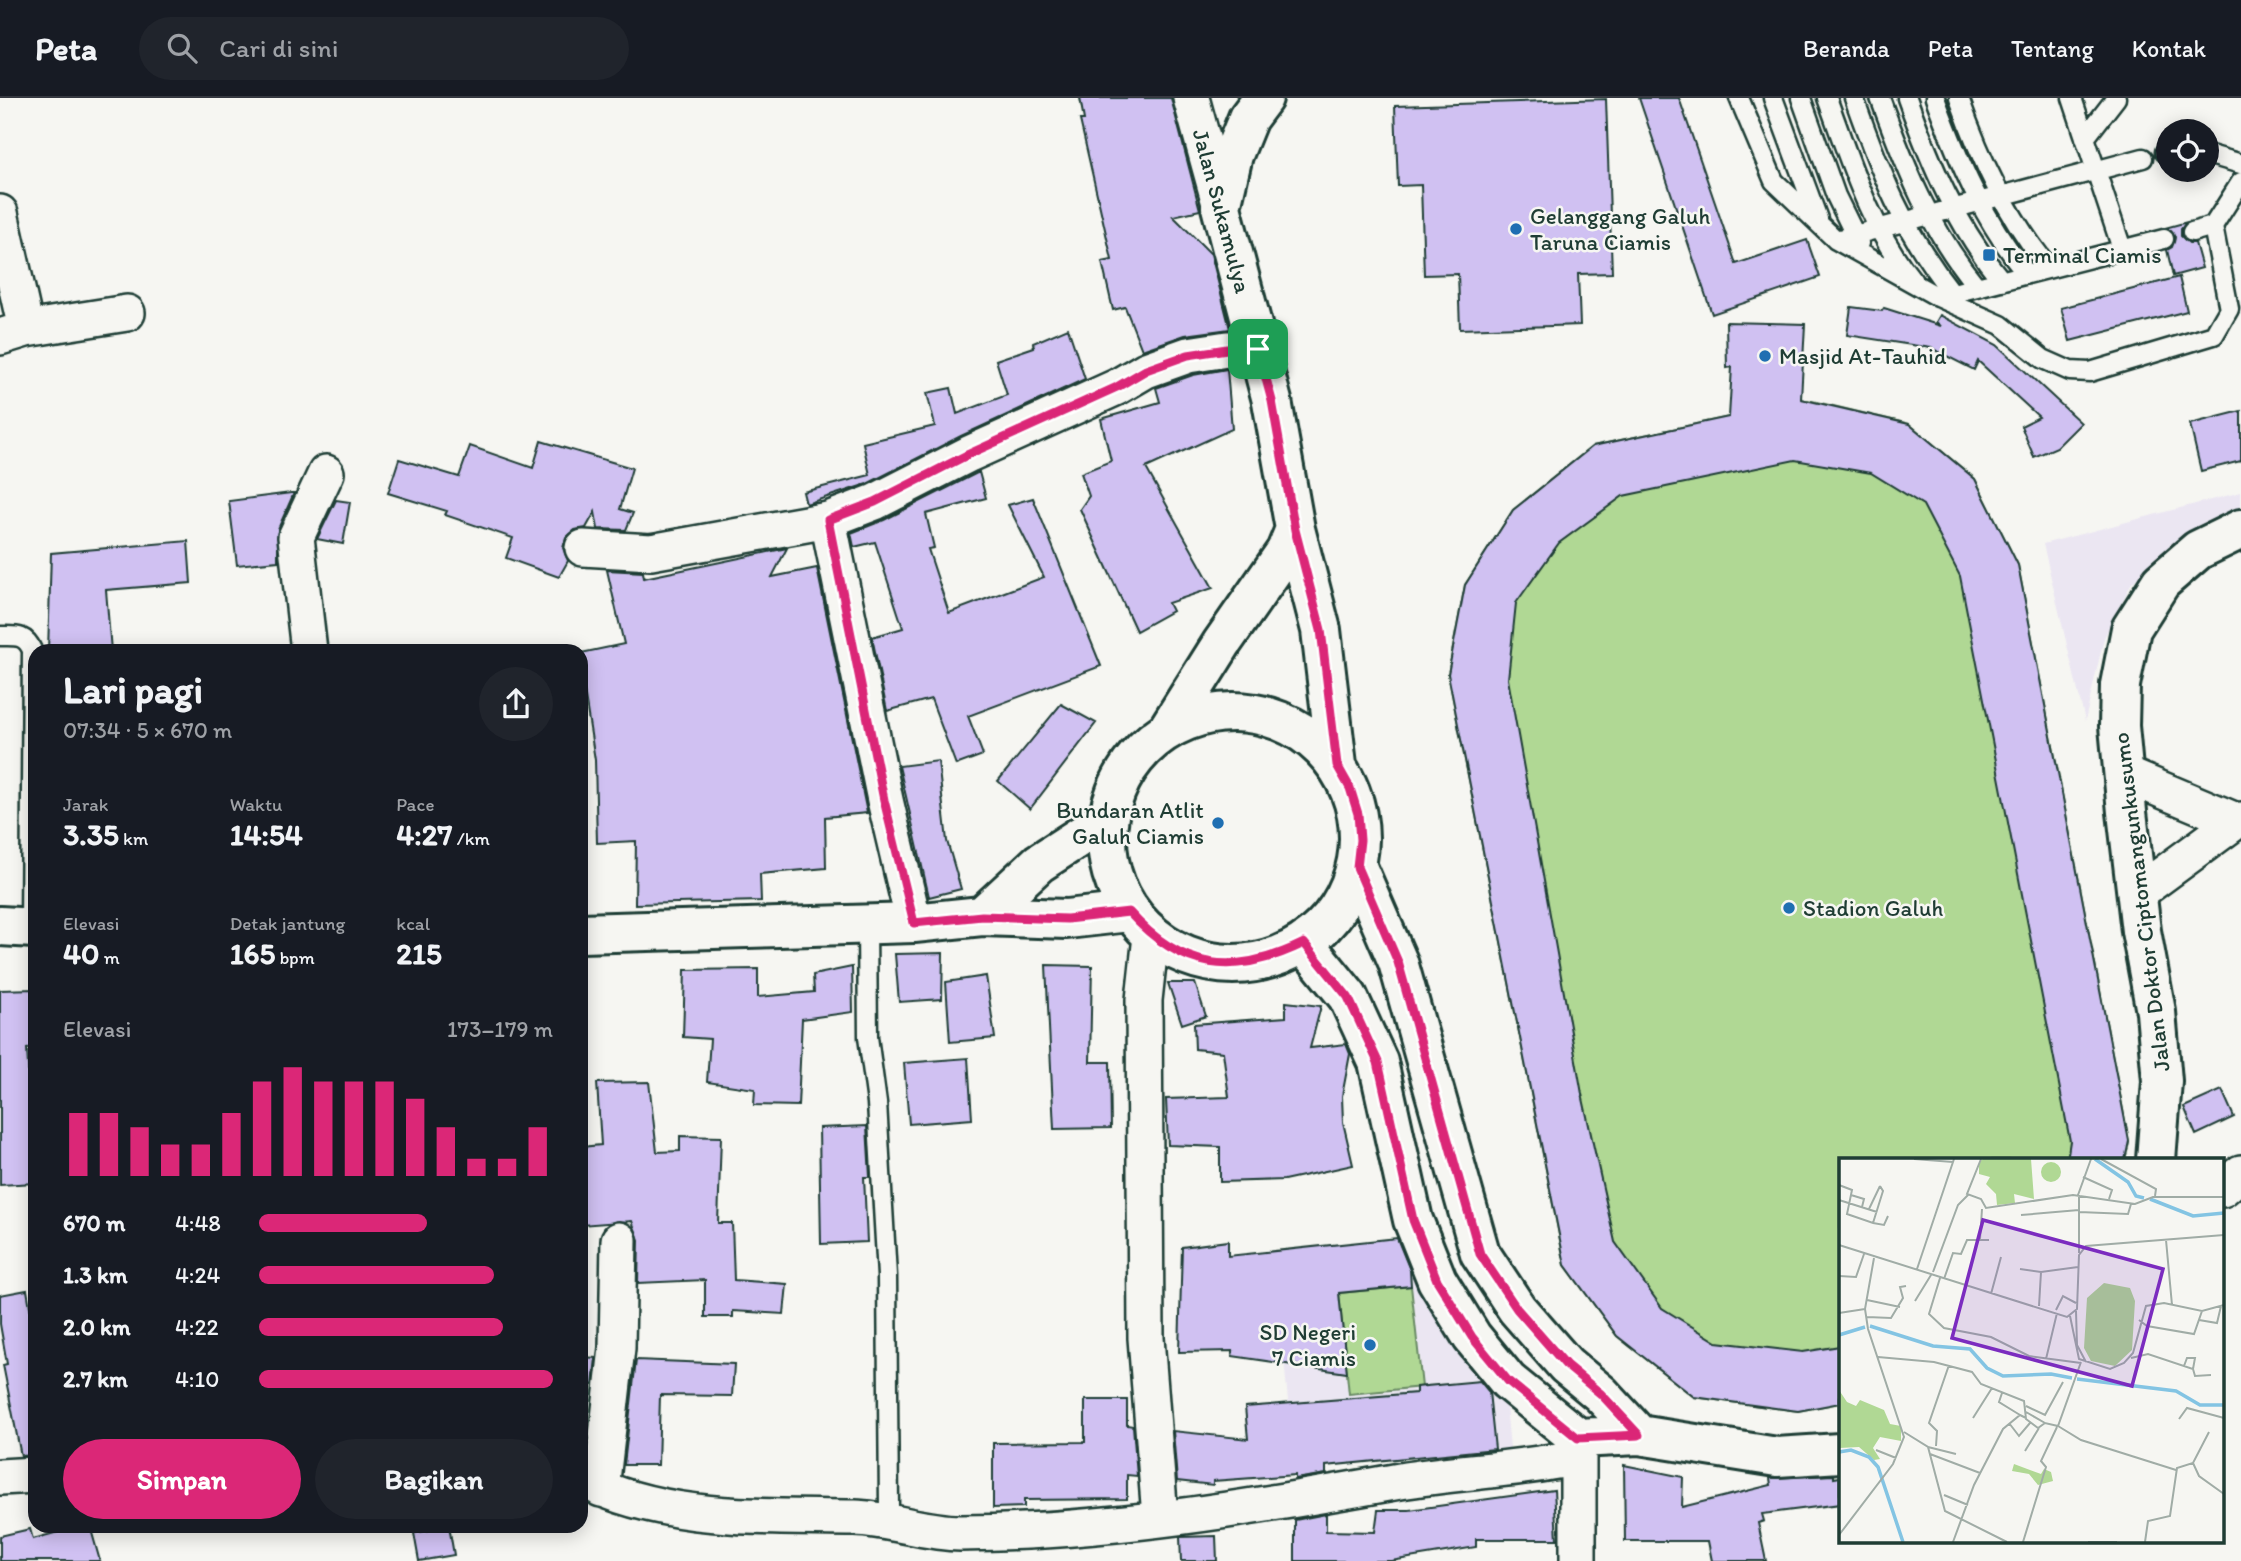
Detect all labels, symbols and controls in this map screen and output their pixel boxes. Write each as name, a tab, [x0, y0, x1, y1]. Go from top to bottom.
search box	[139, 17, 629, 80]
text: Peta	[35, 29, 97, 68]
icon: search	[163, 29, 201, 67]
text: Cari di sini	[219, 32, 338, 64]
text: Beranda	[1803, 34, 1890, 63]
text: Peta	[1928, 34, 1973, 63]
text: Tentang	[2011, 34, 2094, 63]
text: Kontak	[2132, 34, 2206, 63]
map controls	[2156, 119, 2219, 182]
button: locate	[2156, 119, 2219, 182]
street label: Jalan Sukamulya	[1187, 126, 1257, 296]
place label: Gelanggang Galuh Taruna Ciamis	[1530, 202, 1711, 256]
marker: Gelanggang Galuh Taruna Ciamis	[1508, 221, 1524, 237]
place label: Terminal Ciamis	[2003, 241, 2162, 269]
marker: Terminal Ciamis	[1981, 247, 1997, 263]
pin	[1228, 319, 1288, 379]
icon: arrive	[1239, 330, 1277, 368]
place label: Masjid At-Tauhid	[1779, 342, 1947, 370]
marker: Masjid At-Tauhid	[1757, 348, 1773, 364]
text: Lari pagi	[63, 667, 203, 713]
button: share	[479, 667, 553, 741]
text: 07:34 · 5 × 670 m	[63, 716, 232, 744]
street label: Jalan Doktor Ciptomangunkusumo	[2106, 731, 2176, 1073]
text: Jarak	[63, 793, 108, 816]
text: Waktu	[230, 793, 282, 816]
text: Pace	[396, 793, 434, 816]
place label: Bundaran Atlit Galuh Ciamis	[1056, 796, 1204, 850]
marker: Bundaran Atlit Galuh Ciamis	[1210, 815, 1226, 831]
text: 3.35	[63, 816, 119, 853]
text: 14:54	[230, 816, 303, 853]
text: 4:27	[396, 816, 452, 853]
text: km	[119, 827, 148, 850]
text: /km	[452, 827, 490, 850]
place label: Stadion Galuh	[1803, 894, 1944, 922]
marker: Stadion Galuh	[1781, 900, 1797, 916]
text: Elevasi	[63, 912, 119, 935]
text: Detak jantung	[230, 912, 345, 935]
text: kcal	[396, 912, 430, 935]
text: 40	[63, 935, 100, 972]
text: 165	[230, 935, 275, 972]
text: 215	[396, 935, 442, 972]
text: m	[100, 946, 120, 969]
text: bpm	[275, 946, 315, 969]
text: Elevasi	[63, 1015, 131, 1043]
text: 173–179 m	[447, 1015, 553, 1043]
inset map	[1839, 1158, 2224, 1544]
text: 670 m	[63, 1209, 125, 1237]
text: 4:48	[175, 1209, 221, 1237]
text: 1.3 km	[63, 1261, 127, 1289]
text: 4:24	[175, 1261, 220, 1289]
text: 2.0 km	[63, 1313, 131, 1341]
text: 4:22	[175, 1313, 219, 1341]
place label: SD Negeri 7 Ciamis	[1260, 1318, 1356, 1372]
marker: SD Negeri 7 Ciamis	[1362, 1337, 1378, 1353]
text: 2.7 km	[63, 1365, 128, 1393]
text: 4:10	[175, 1365, 219, 1393]
button: Simpan	[63, 1439, 301, 1519]
button: Bagikan	[315, 1439, 553, 1519]

